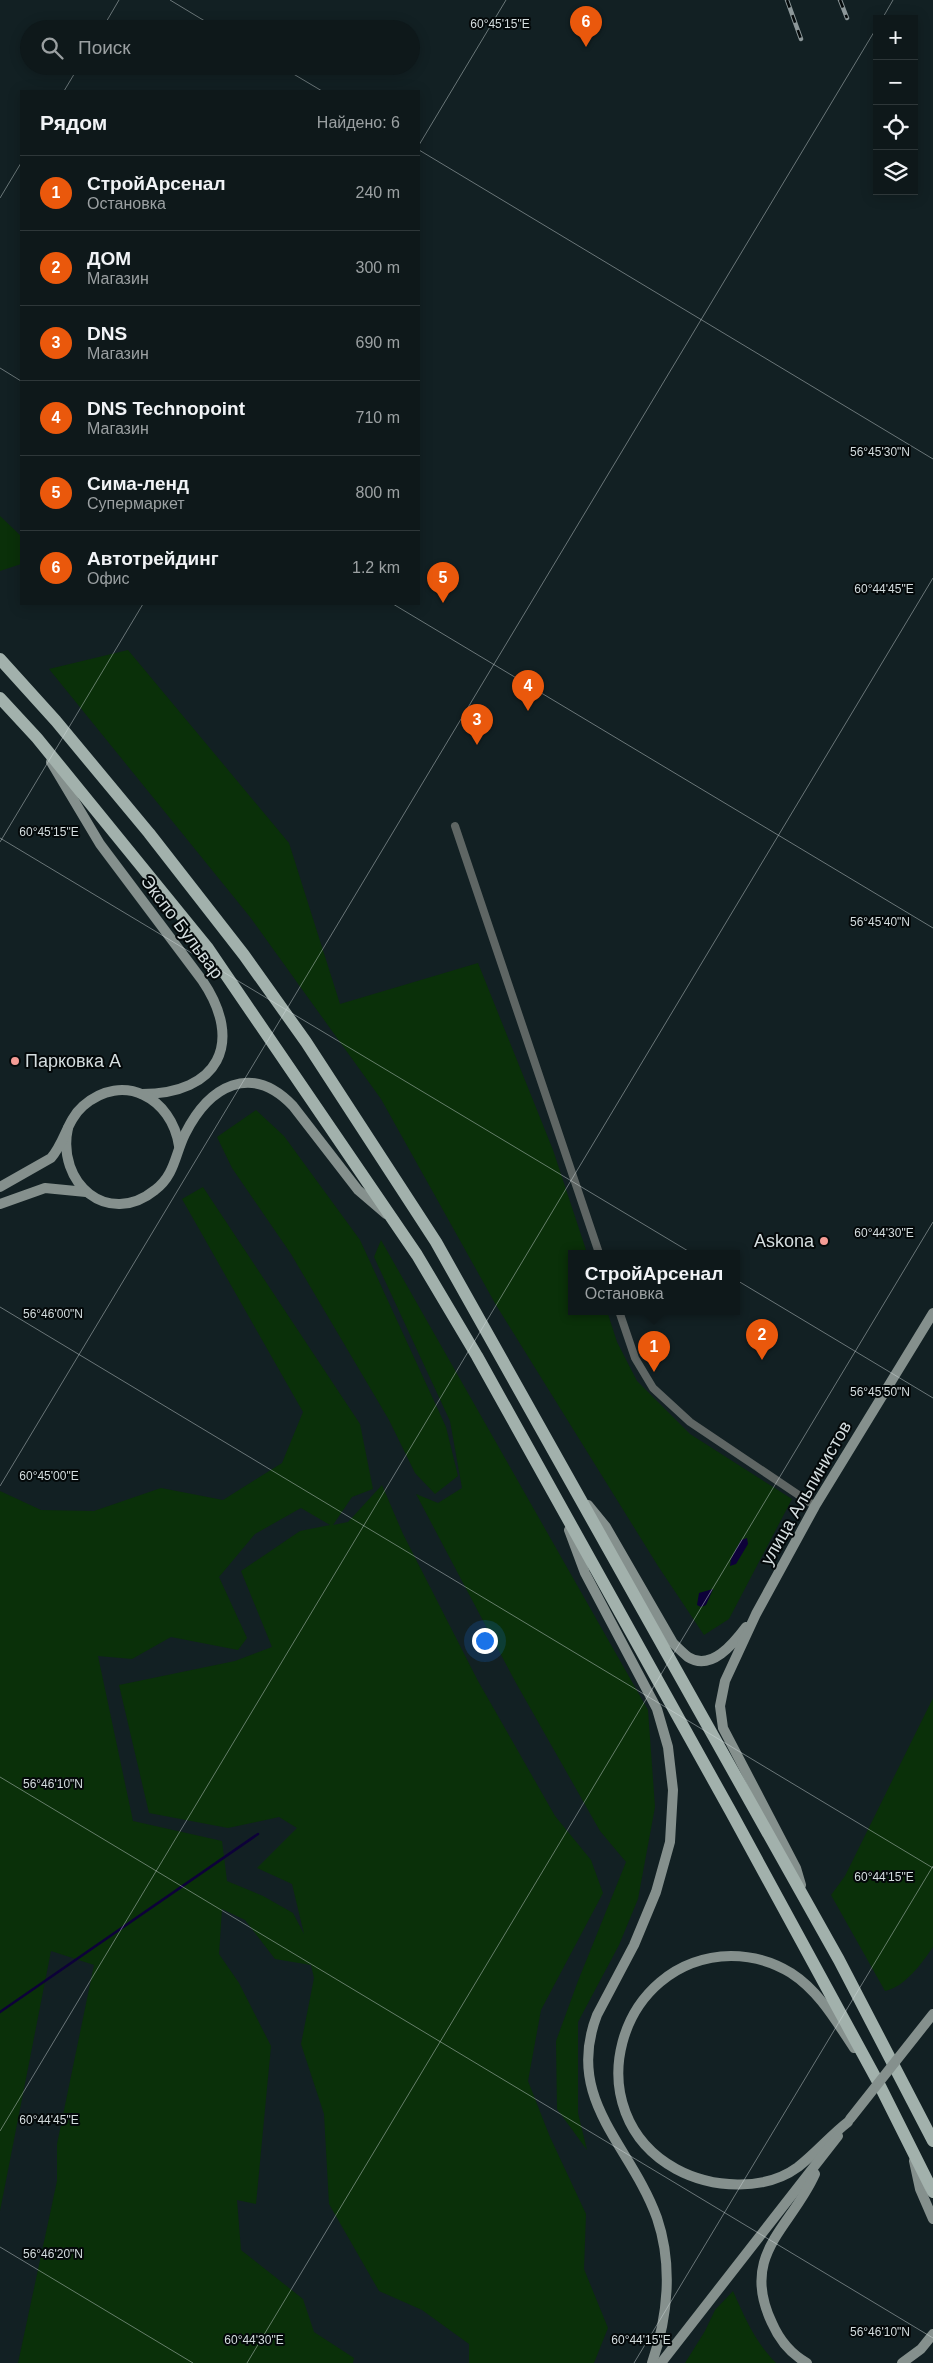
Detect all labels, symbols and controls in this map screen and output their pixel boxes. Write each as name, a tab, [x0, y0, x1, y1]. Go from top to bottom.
pin: 6	[570, 6, 602, 47]
map controls	[873, 15, 918, 195]
button: +	[873, 15, 918, 60]
text: 60°45'15"E	[470, 17, 530, 31]
search box	[20, 20, 420, 75]
icon: search	[38, 34, 66, 62]
text: Поиск	[78, 37, 131, 58]
button: −	[873, 60, 918, 105]
button: locate	[873, 105, 918, 150]
text: Рядом	[40, 111, 107, 134]
text: Найдено: 6	[317, 114, 400, 131]
button: layers	[873, 150, 918, 195]
text: СтройАрсенал	[87, 173, 226, 194]
text: 1	[52, 184, 60, 201]
text: 240 m	[356, 184, 400, 201]
text: Остановка	[87, 195, 166, 212]
text: ДОМ	[87, 248, 131, 269]
text: 2	[52, 259, 60, 276]
text: 300 m	[356, 259, 400, 276]
text: Магазин	[87, 270, 149, 287]
text: DNS	[87, 323, 127, 344]
text: 3	[52, 334, 60, 351]
text: 690 m	[356, 334, 400, 351]
text: Магазин	[87, 345, 149, 362]
text: DNS Technopoint	[87, 398, 245, 419]
text: 4	[52, 409, 60, 426]
text: 710 m	[356, 409, 400, 426]
text: Магазин	[87, 420, 149, 437]
text: 56°45'30"N	[850, 445, 910, 459]
text: Сима-ленд	[87, 473, 189, 494]
text: 5	[52, 484, 60, 501]
text: 800 m	[356, 484, 400, 501]
text: Супермаркет	[87, 495, 185, 512]
text: Автотрейдинг	[87, 548, 219, 569]
text: 6	[52, 559, 60, 576]
text: 1.2 km	[352, 559, 400, 576]
pin: 5	[427, 562, 459, 603]
text: Офис	[87, 570, 130, 587]
text: 60°44'45"E	[854, 582, 914, 596]
pin: 4	[512, 670, 544, 711]
pin: 3	[461, 704, 493, 745]
text: 60°45'15"E	[19, 825, 79, 839]
street label: Экспо Бульвар	[137, 871, 227, 983]
text: 56°45'40"N	[850, 915, 910, 929]
place label: Парковка A	[25, 1051, 121, 1071]
marker: Парковка A	[9, 1055, 21, 1067]
text: 60°44'30"E	[854, 1226, 914, 1240]
place label: Askona	[754, 1231, 815, 1251]
marker: Askona	[818, 1235, 830, 1247]
popup	[568, 1250, 740, 1315]
text: СтройАрсенал	[585, 1263, 723, 1284]
text: Остановка	[585, 1285, 664, 1302]
text: 56°46'00"N	[23, 1307, 83, 1321]
pin: 2	[746, 1319, 778, 1360]
pin: 1	[638, 1331, 670, 1372]
text: 56°45'50"N	[850, 1385, 910, 1399]
street label: улица Альпинистов	[757, 1418, 855, 1568]
text: 60°45'00"E	[19, 1469, 79, 1483]
your location	[472, 1628, 498, 1654]
text: 56°46'10"N	[23, 1777, 83, 1791]
text: 60°44'15"E	[854, 1870, 914, 1884]
text: 60°44'45"E	[19, 2113, 79, 2127]
text: 56°46'20"N	[23, 2247, 83, 2261]
text: 56°46'10"N	[850, 2325, 910, 2339]
text: 60°44'30"E	[224, 2333, 284, 2347]
text: 60°44'15"E	[611, 2333, 671, 2347]

